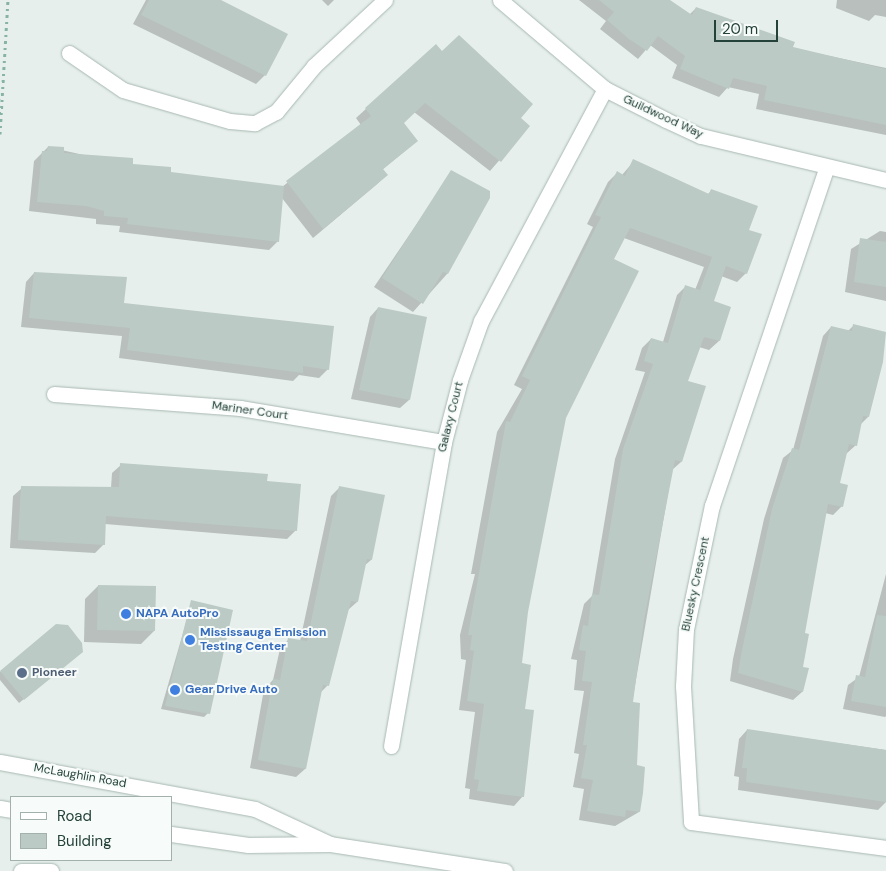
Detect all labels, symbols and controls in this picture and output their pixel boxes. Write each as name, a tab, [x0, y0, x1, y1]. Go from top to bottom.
scale bar	[716, 10, 780, 42]
text: 20 m	[722, 19, 758, 39]
street label: Guildwood Way	[621, 92, 705, 142]
street label: Galaxy Court	[435, 380, 467, 454]
street label: Mariner Court	[211, 399, 289, 423]
street label: Bluesky Crescent	[679, 535, 713, 633]
place label: NAPA AutoPro	[136, 607, 219, 621]
marker: NAPA AutoPro	[120, 608, 132, 620]
place label: Mississauga Emission Testing Center	[200, 626, 327, 654]
marker: Mississauga Emission Testing Center	[184, 634, 196, 646]
place label: Pioneer	[32, 666, 77, 680]
marker: Pioneer	[16, 667, 28, 679]
place label: Gear Drive Auto	[185, 683, 278, 697]
marker: Gear Drive Auto	[169, 684, 181, 696]
street label: McLaughlin Road	[33, 761, 127, 791]
legend	[10, 796, 172, 861]
text: Road	[57, 806, 92, 826]
text: Building	[57, 831, 112, 851]

